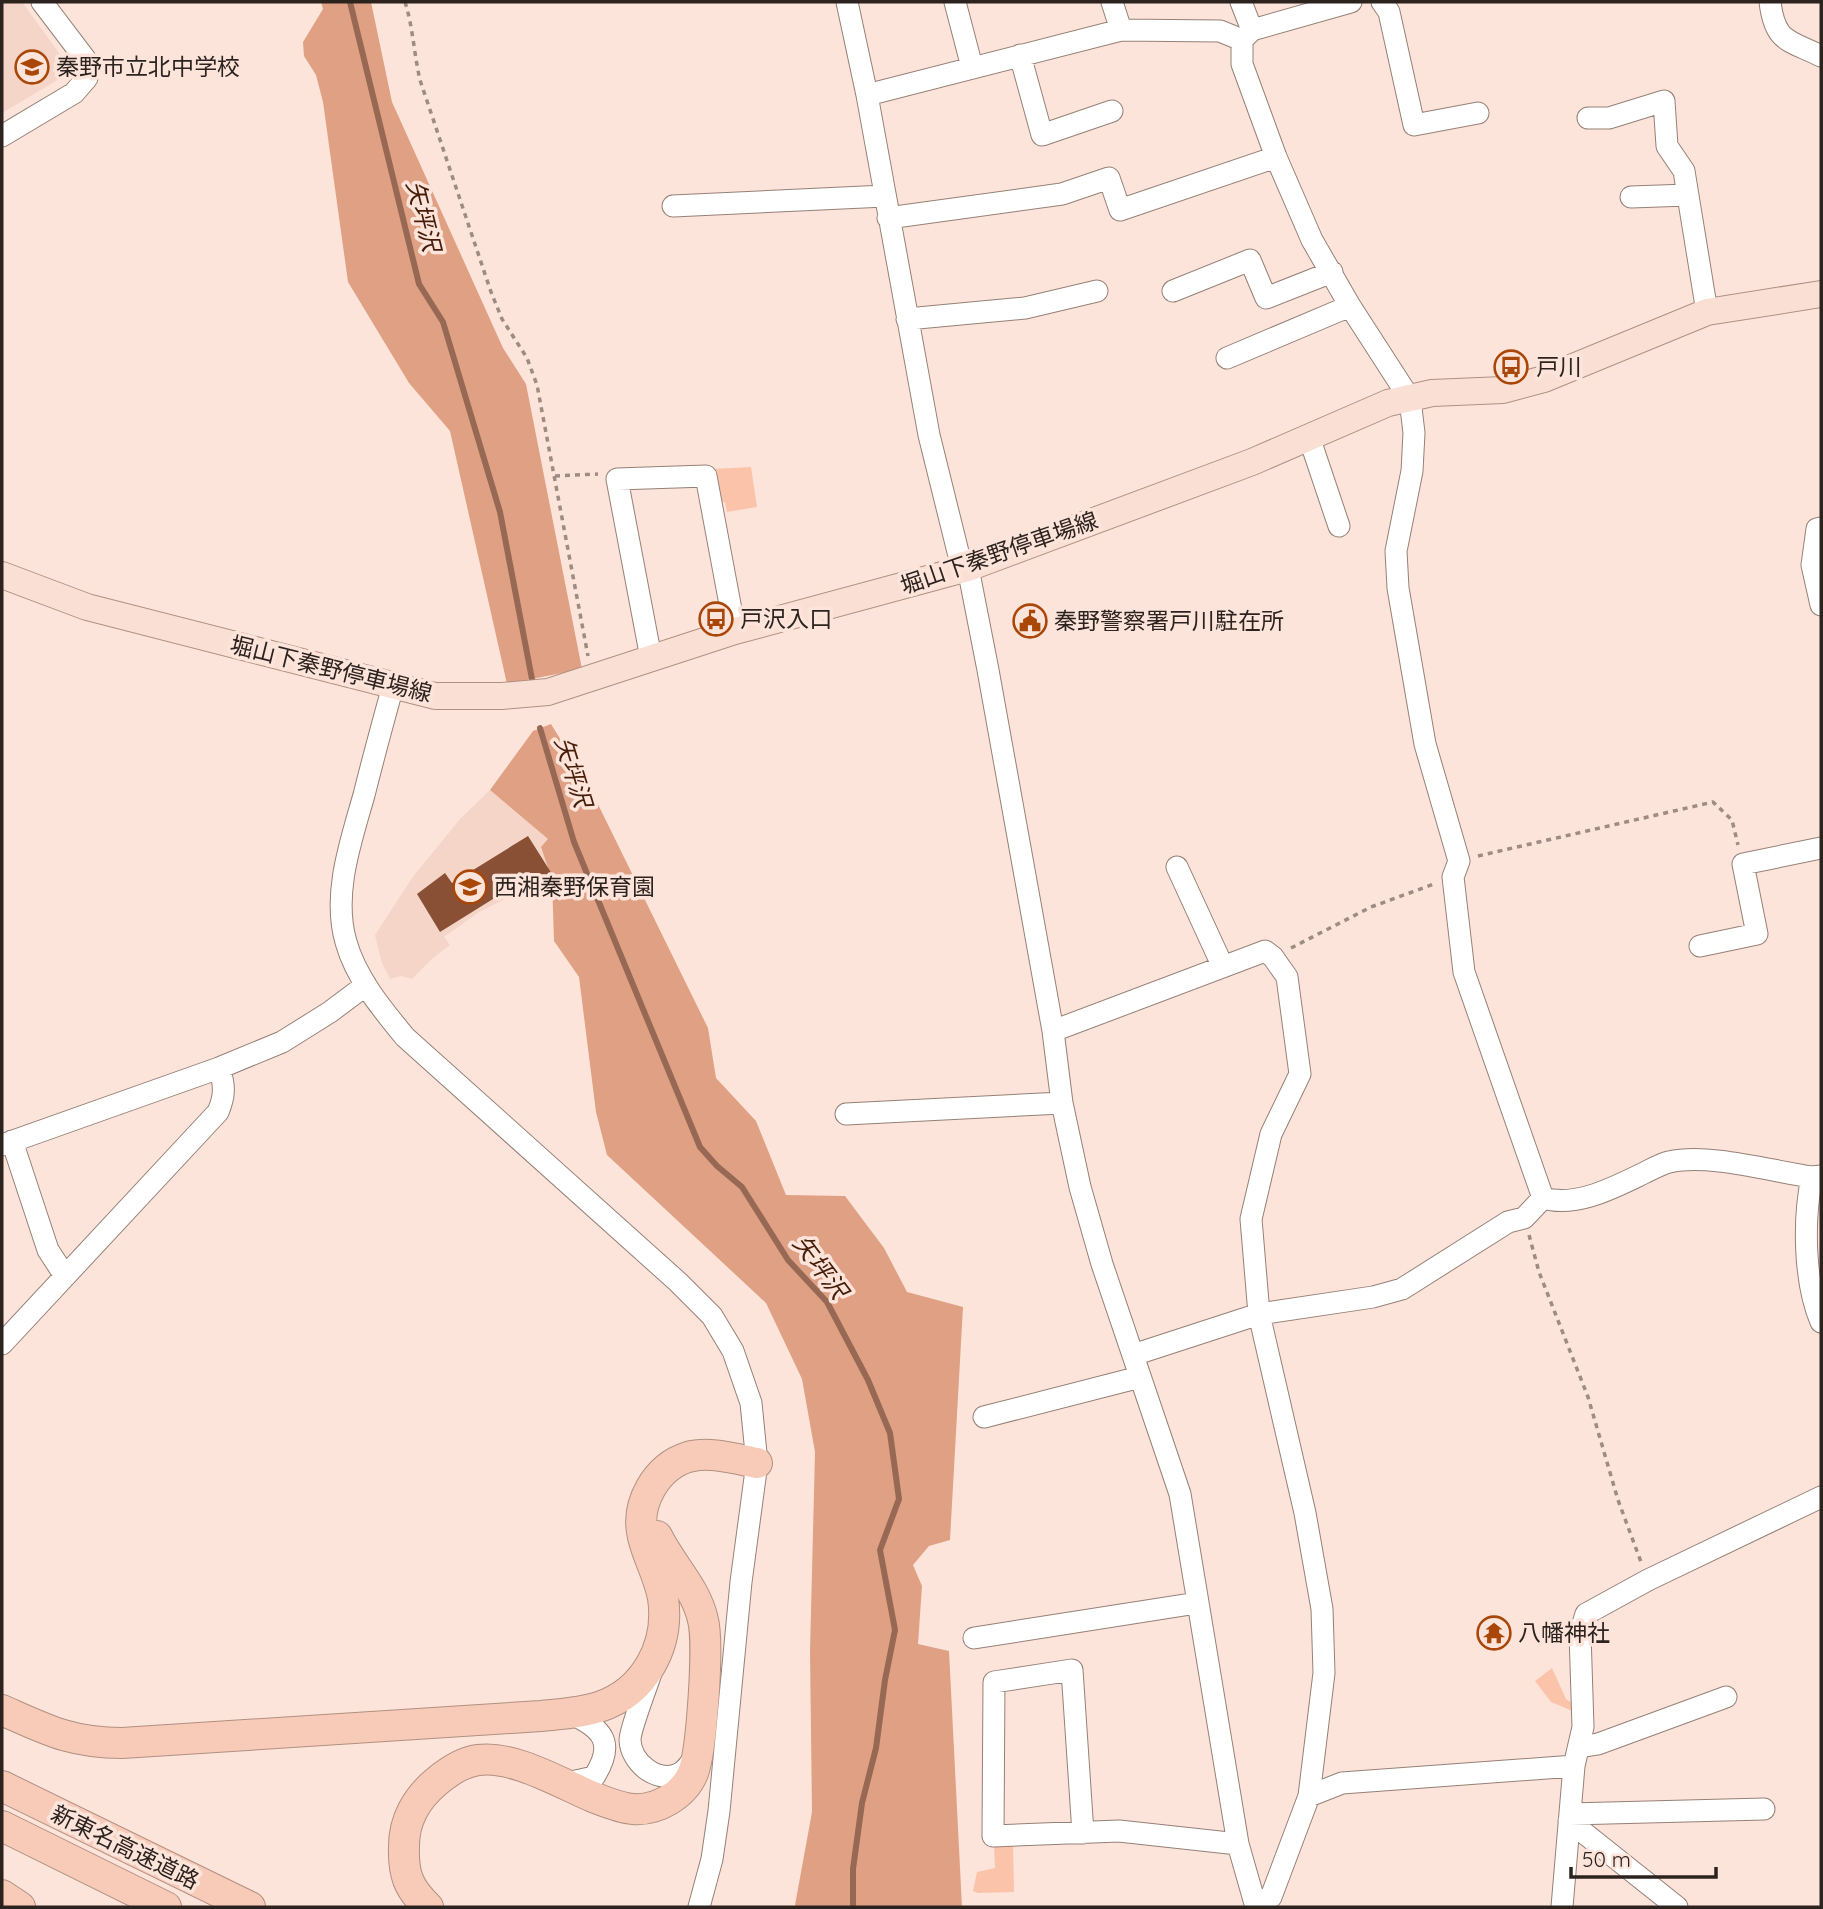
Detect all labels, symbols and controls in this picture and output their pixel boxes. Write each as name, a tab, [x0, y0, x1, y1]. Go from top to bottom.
school or university icon: 秦野市立北中学校	[13, 48, 51, 86]
place label: 秦野市立北中学校	[56, 52, 240, 81]
water label: 矢坪沢	[401, 177, 448, 257]
bus stop icon: 戸川	[1492, 348, 1530, 386]
place label: 戸川	[1536, 352, 1582, 381]
street label: 堀山下秦野停車場線	[896, 505, 1101, 600]
bus stop icon: 戸沢入口	[697, 600, 735, 638]
public building icon: 秦野警察署戸川駐在所	[1011, 602, 1049, 640]
place label: 戸沢入口	[740, 604, 832, 633]
place label: 秦野警察署戸川駐在所	[1054, 606, 1284, 635]
street label: 堀山下秦野停車場線	[227, 629, 435, 708]
water label: 矢坪沢	[549, 733, 600, 813]
school or university icon: 西湘秦野保育園	[451, 868, 489, 906]
place label: 西湘秦野保育園	[494, 872, 655, 901]
water label: 矢坪沢	[787, 1229, 856, 1307]
temple icon: 八幡神社	[1475, 1614, 1513, 1652]
place label: 八幡神社	[1518, 1618, 1610, 1647]
street label: 新東名高速道路	[47, 1798, 204, 1895]
scale bar	[1571, 1836, 1716, 1880]
text: 50 m	[1582, 1846, 1631, 1872]

